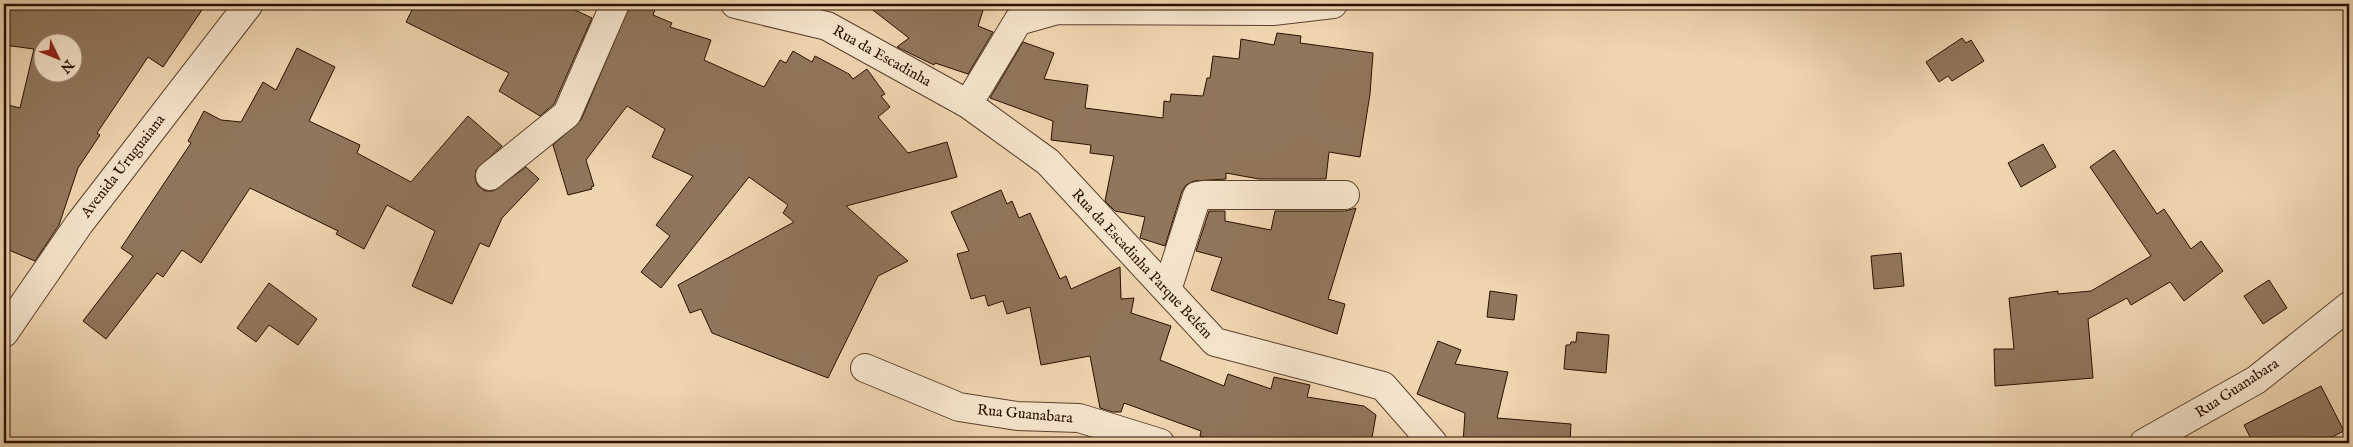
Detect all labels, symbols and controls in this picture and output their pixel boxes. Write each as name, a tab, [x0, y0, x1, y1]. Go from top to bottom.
street label: Rua da Escadinha	[829, 21, 935, 91]
north arrow	[32, 32, 82, 82]
text: N	[56, 55, 78, 77]
street label: Avenida Uruguaiana	[76, 110, 170, 222]
street label: Rua da Escadinha Parque Belém	[1067, 185, 1217, 343]
street label: Rua Guanabara	[2192, 354, 2283, 422]
street label: Rua Guanabara	[976, 400, 1074, 428]

